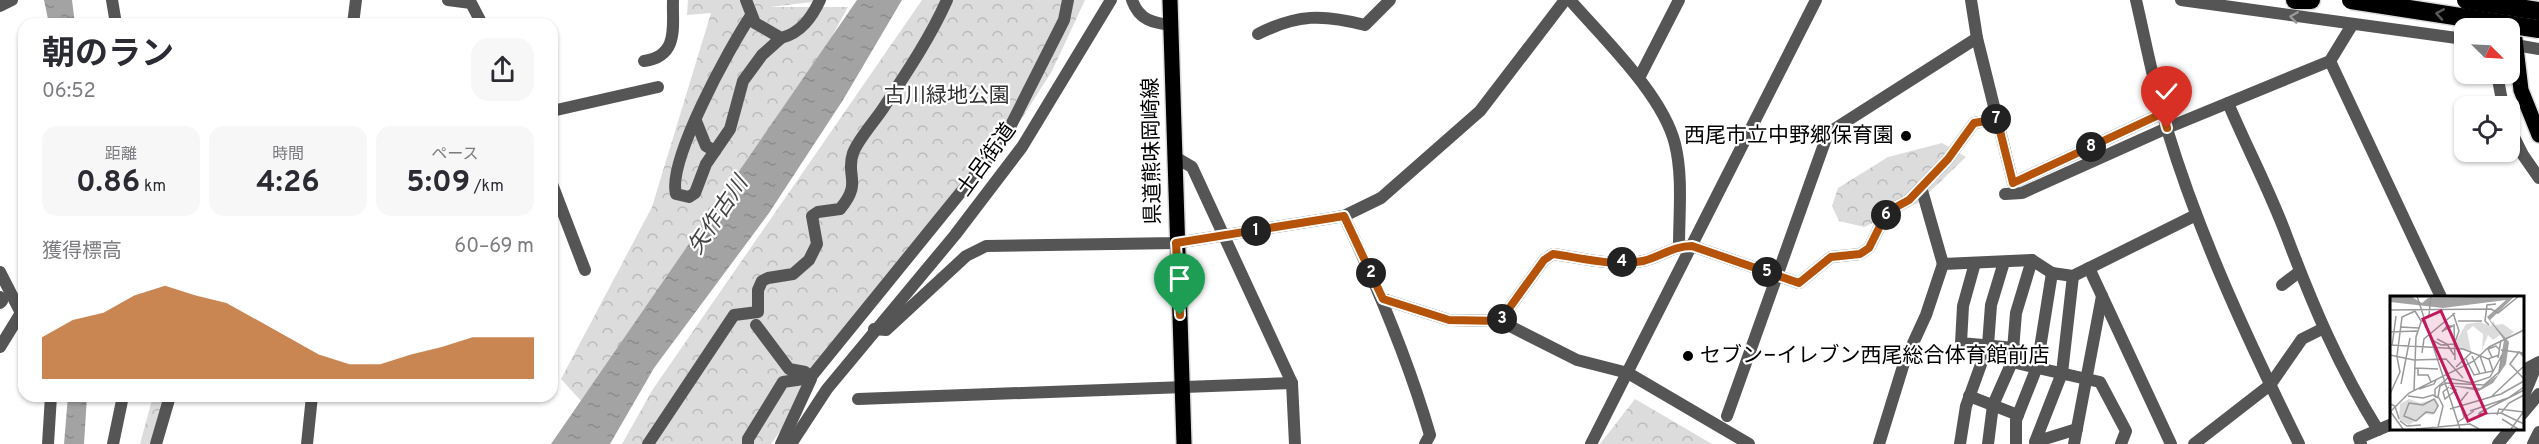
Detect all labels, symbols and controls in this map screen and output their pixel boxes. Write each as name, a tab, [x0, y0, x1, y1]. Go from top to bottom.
one-way arrow	[2435, 8, 2444, 20]
one-way arrow	[2290, 11, 2299, 23]
north arrow	[2454, 18, 2520, 84]
map controls	[2454, 18, 2520, 162]
text: 朝のラン	[42, 35, 174, 77]
button: share	[471, 38, 534, 101]
pin	[2141, 66, 2192, 128]
icon: check	[2150, 75, 2183, 108]
street label: 県道熊味岡崎線	[1138, 77, 1168, 225]
text: 06:52	[42, 79, 96, 105]
park label: 古川緑地公園	[884, 83, 1010, 110]
button: locate	[2454, 96, 2520, 162]
pin: 7	[1981, 104, 2011, 134]
text: 7	[1992, 109, 2000, 129]
street label: 土呂街道	[951, 118, 1023, 202]
place label: 西尾市立中野郷保育園	[1684, 123, 1894, 150]
marker: 西尾市立中野郷保育園	[1899, 129, 1913, 143]
pin: 8	[2076, 132, 2106, 162]
text: 8	[2086, 137, 2096, 157]
text: 距離	[105, 145, 137, 165]
text: 時間	[272, 145, 304, 165]
text: ペース	[431, 145, 479, 165]
text: 0.86	[76, 165, 140, 202]
text: 4:26	[256, 165, 320, 202]
text: 5:09	[406, 165, 470, 202]
water label: 矢作古川	[683, 170, 756, 260]
text: km	[140, 177, 166, 197]
text: /km	[470, 177, 504, 197]
pin: 6	[1871, 200, 1901, 230]
text: 6	[1881, 205, 1891, 225]
pin: 1	[1241, 216, 1271, 246]
text: 1	[1253, 221, 1259, 241]
text: 60–69 m	[454, 234, 534, 260]
text: 獲得標高	[42, 239, 122, 265]
pin: 4	[1607, 247, 1637, 277]
text: 4	[1617, 252, 1627, 272]
pin	[1154, 253, 1205, 315]
pin: 5	[1752, 257, 1782, 287]
pin: 2	[1356, 258, 1386, 288]
icon: arrive	[1163, 262, 1196, 295]
text: 5	[1762, 262, 1772, 282]
text: 2	[1366, 263, 1376, 283]
inset map	[2390, 296, 2524, 429]
pin: 3	[1487, 304, 1517, 334]
text: 3	[1497, 309, 1507, 329]
place label: セブン−イレブン西尾総合体育館前店	[1700, 343, 2050, 370]
marker: セブン−イレブン西尾総合体育館前店	[1681, 349, 1695, 363]

